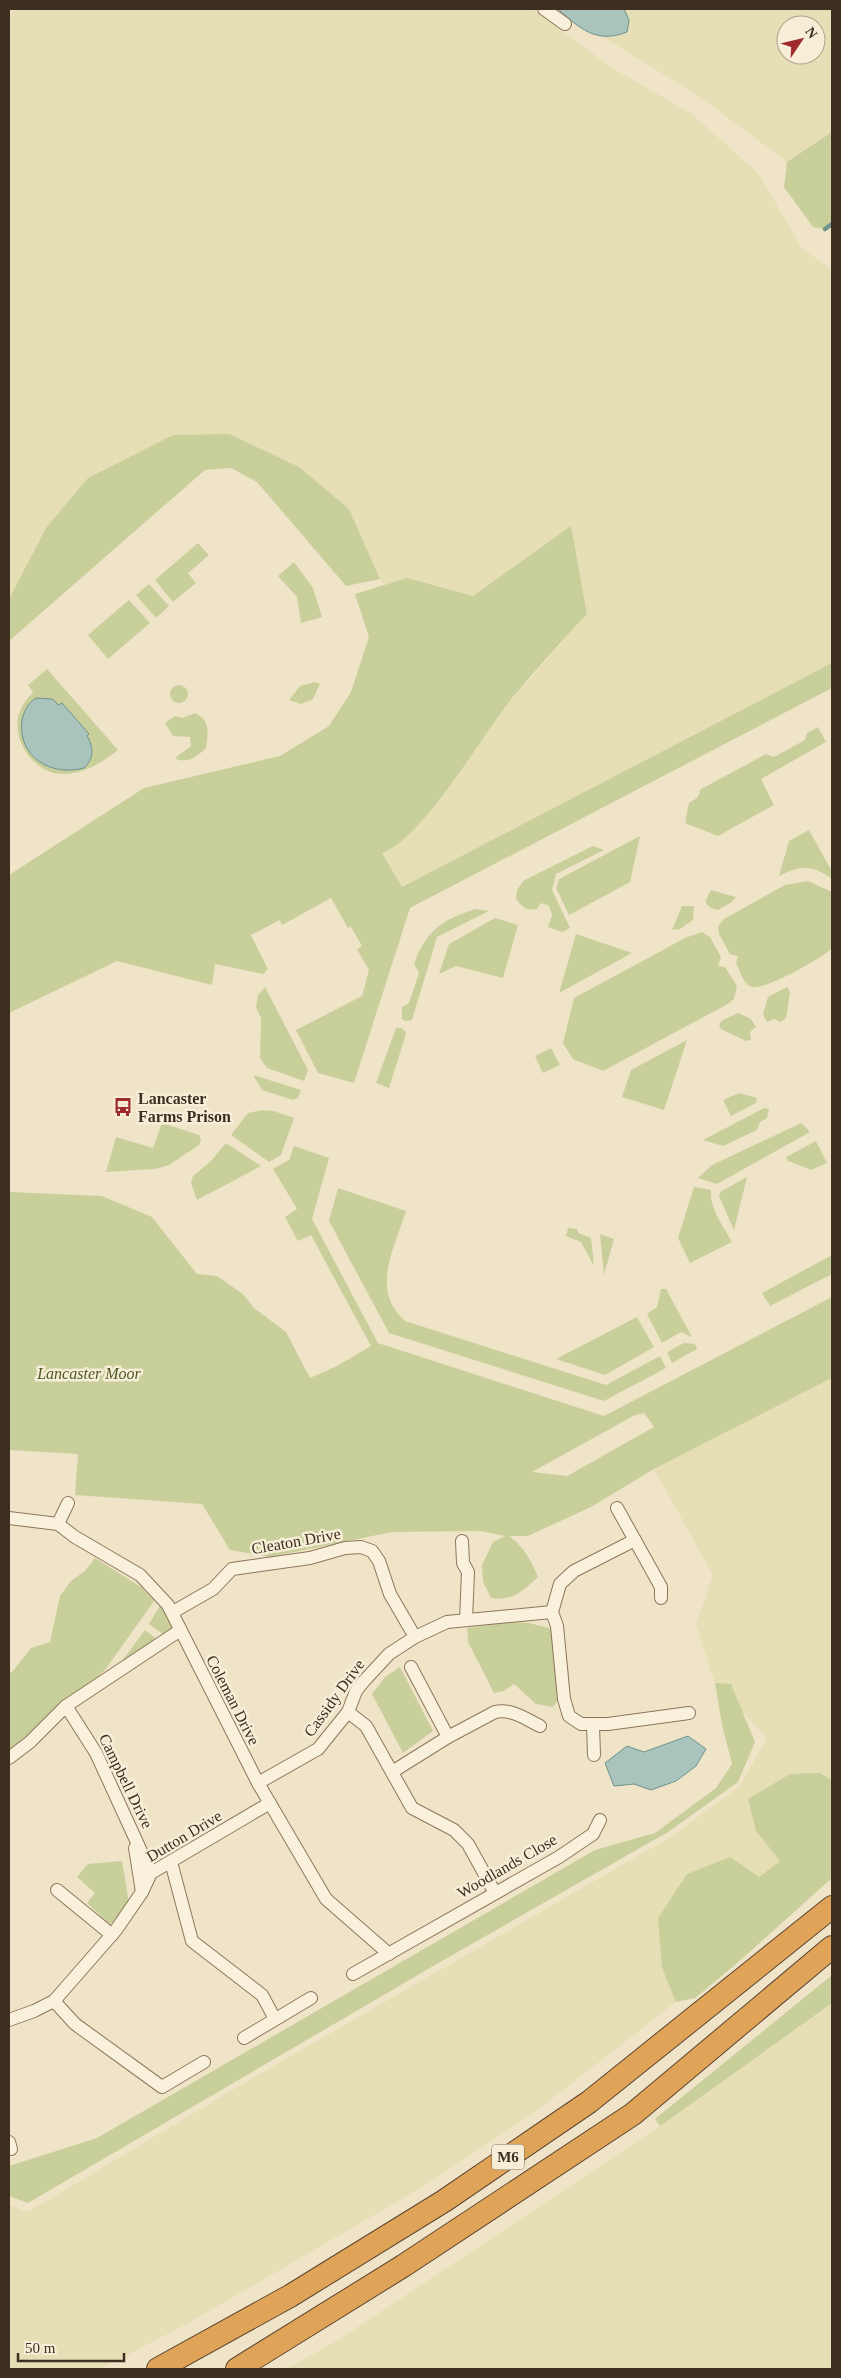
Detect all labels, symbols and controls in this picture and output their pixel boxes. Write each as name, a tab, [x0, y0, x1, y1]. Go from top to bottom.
north arrow	[776, 15, 826, 65]
text: N	[802, 24, 820, 41]
place label: Lancaster Farms Prison	[138, 1090, 231, 1125]
bus stop icon: Lancaster Farms Prison	[112, 1096, 134, 1118]
park label: Lancaster Moor	[36, 1365, 142, 1382]
street label: Cleaton Drive	[250, 1525, 342, 1557]
street label: Coleman Drive	[203, 1652, 263, 1748]
street label: Cassidy Drive	[300, 1656, 368, 1740]
street label: Campbell Drive	[95, 1731, 156, 1831]
street label: Dutton Drive	[143, 1807, 225, 1865]
street label: Woodlands Close	[454, 1831, 560, 1901]
road number: M6	[492, 2144, 524, 2170]
scale bar	[18, 2330, 124, 2362]
text: 50 m	[25, 2340, 56, 2356]

